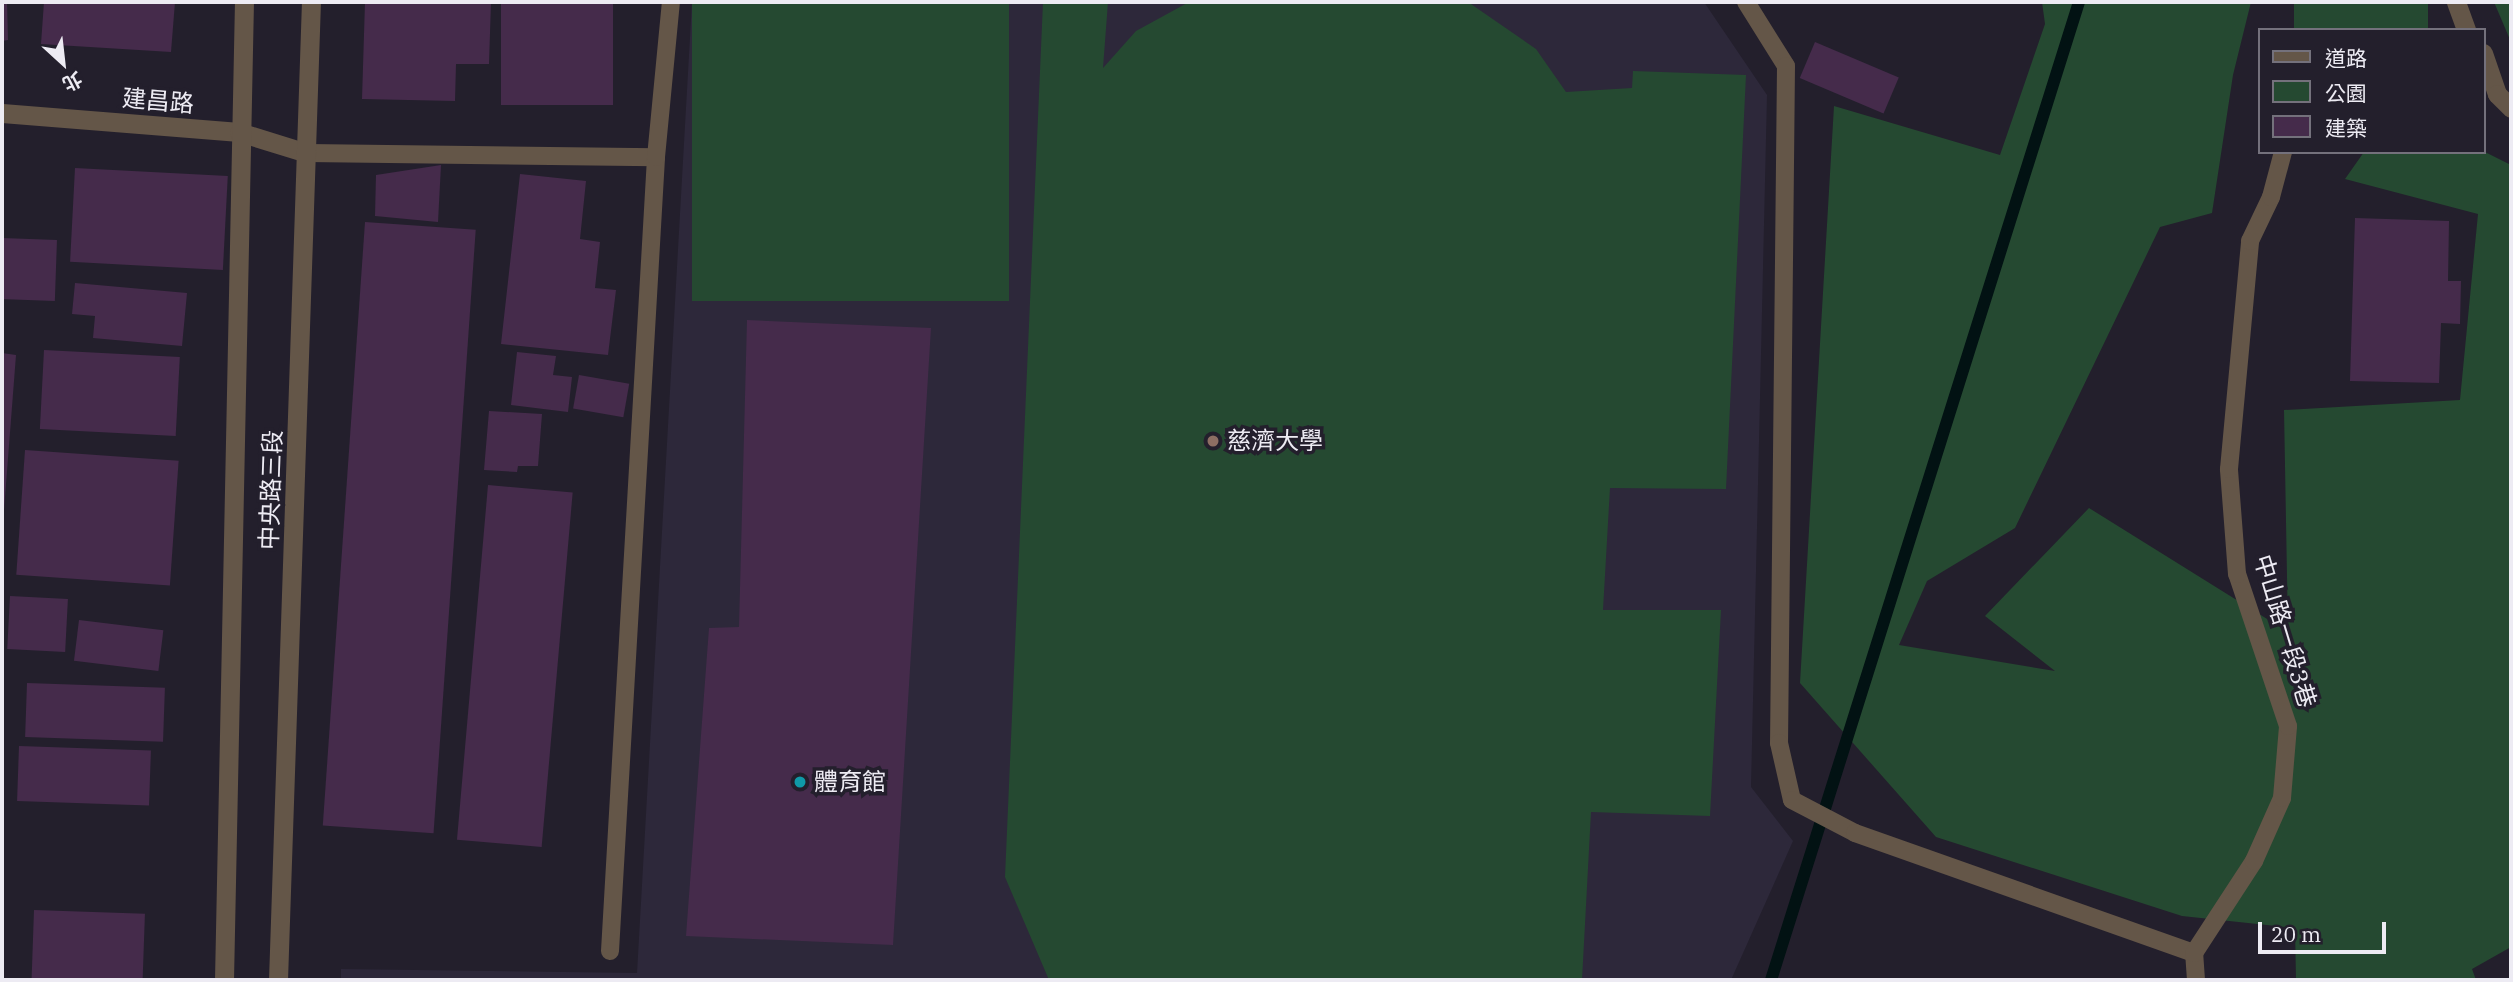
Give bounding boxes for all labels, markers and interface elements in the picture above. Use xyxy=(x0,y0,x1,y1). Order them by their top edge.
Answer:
north arrow xyxy=(28,28,98,98)
legend xyxy=(2258,28,2485,154)
text: 道路 xyxy=(2325,44,2367,72)
text: 北 xyxy=(59,67,86,97)
text: 公園 xyxy=(2325,79,2367,107)
street label: 建昌路 xyxy=(121,84,195,118)
text: 建築 xyxy=(2325,114,2367,142)
place label: 慈濟大學 xyxy=(1227,427,1323,455)
street label: 中央路三段 xyxy=(255,430,287,550)
marker: 慈濟大學 xyxy=(1205,433,1221,449)
street label: 中山路一段3巷 xyxy=(2248,551,2322,711)
place label: 體育館 xyxy=(814,768,886,796)
marker: 體育館 xyxy=(792,774,808,790)
scale bar xyxy=(2261,908,2389,952)
text: 20 m xyxy=(2271,920,2321,948)

